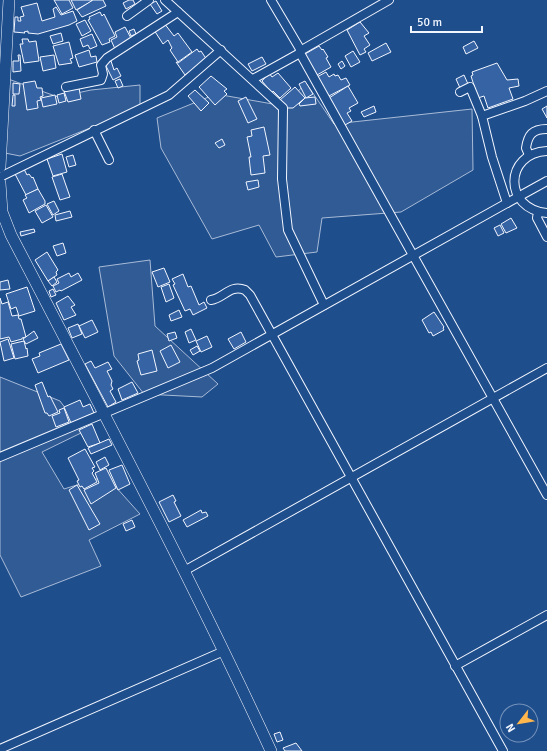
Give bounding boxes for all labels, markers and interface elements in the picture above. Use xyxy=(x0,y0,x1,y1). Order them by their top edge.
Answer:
scale bar xyxy=(411,8,482,34)
text: 50 m xyxy=(417,15,442,30)
north arrow xyxy=(499,703,539,743)
text: N xyxy=(503,721,518,735)

